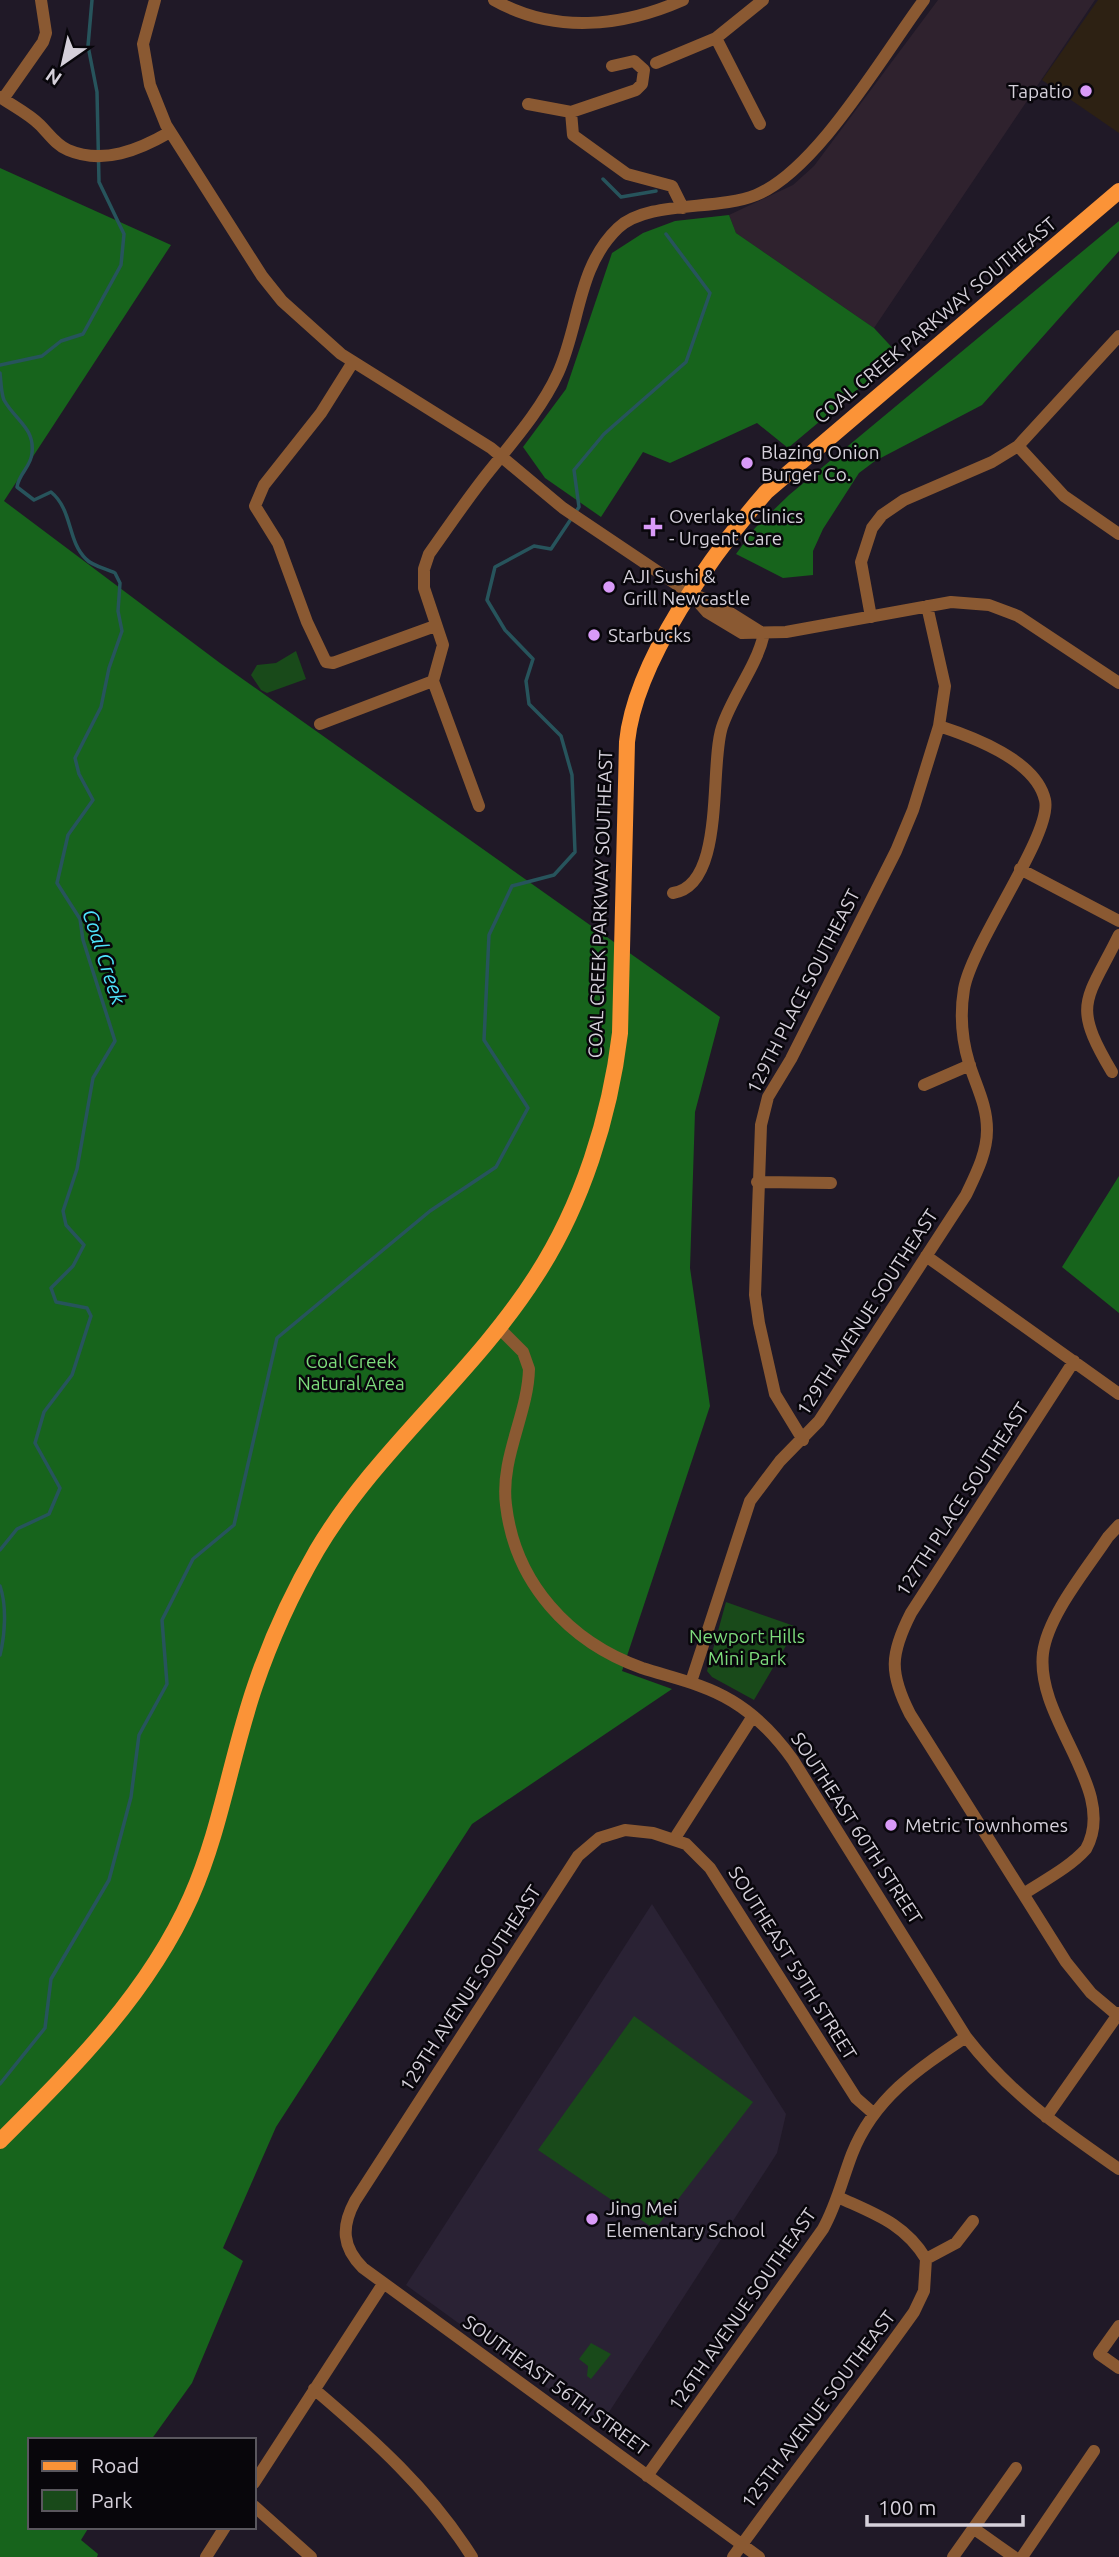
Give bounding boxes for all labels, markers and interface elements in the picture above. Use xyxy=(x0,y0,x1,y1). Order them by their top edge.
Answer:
north arrow xyxy=(28,28,98,98)
text: N xyxy=(41,64,66,90)
place label: Tapatio xyxy=(1008,80,1072,102)
marker: Tapatio xyxy=(1078,83,1094,99)
street label: COAL CREEK PARKWAY SOUTHEAST xyxy=(810,212,1061,428)
place label: Blazing Onion Burger Co. xyxy=(761,441,880,485)
marker: Blazing Onion Burger Co. xyxy=(739,455,755,471)
place label: Overlake Clinics - Urgent Care xyxy=(669,505,803,549)
marker: Overlake Clinics - Urgent Care xyxy=(643,517,663,537)
place label: AJI Sushi & Grill Newcastle xyxy=(623,565,750,609)
marker: AJI Sushi & Grill Newcastle xyxy=(601,579,617,595)
place label: Starbucks xyxy=(608,624,691,646)
marker: Starbucks xyxy=(586,627,602,643)
street label: COAL CREEK PARKWAY SOUTHEAST xyxy=(584,749,616,1059)
street label: 129TH PLACE SOUTHEAST xyxy=(742,885,864,1097)
water label: Coal Creek xyxy=(78,906,132,1008)
street label: 129TH AVENUE SOUTHEAST xyxy=(792,1204,942,1419)
park label: Coal Creek Natural Area xyxy=(297,1350,405,1394)
street label: 127TH PLACE SOUTHEAST xyxy=(891,1398,1033,1600)
park label: Newport Hills Mini Park xyxy=(689,1625,805,1669)
street label: SOUTHEAST 60TH STREET xyxy=(787,1728,927,1928)
place label: Metric Townhomes xyxy=(905,1814,1068,1836)
marker: Metric Townhomes xyxy=(883,1817,899,1833)
street label: SOUTHEAST 59TH STREET xyxy=(724,1862,862,2064)
street label: 129TH AVENUE SOUTHEAST xyxy=(395,1880,545,2095)
place label: Jing Mei Elementary School xyxy=(606,2197,765,2241)
street label: 126TH AVENUE SOUTHEAST xyxy=(664,2203,821,2414)
marker: Jing Mei Elementary School xyxy=(584,2211,600,2227)
street label: 125TH AVENUE SOUTHEAST xyxy=(737,2306,900,2512)
street label: SOUTHEAST 56TH STREET xyxy=(459,2310,653,2460)
legend xyxy=(28,2438,256,2529)
text: Road xyxy=(91,2453,139,2477)
scale bar xyxy=(867,2484,1023,2528)
text: Park xyxy=(91,2488,133,2512)
text: 100 m xyxy=(878,2495,936,2519)

